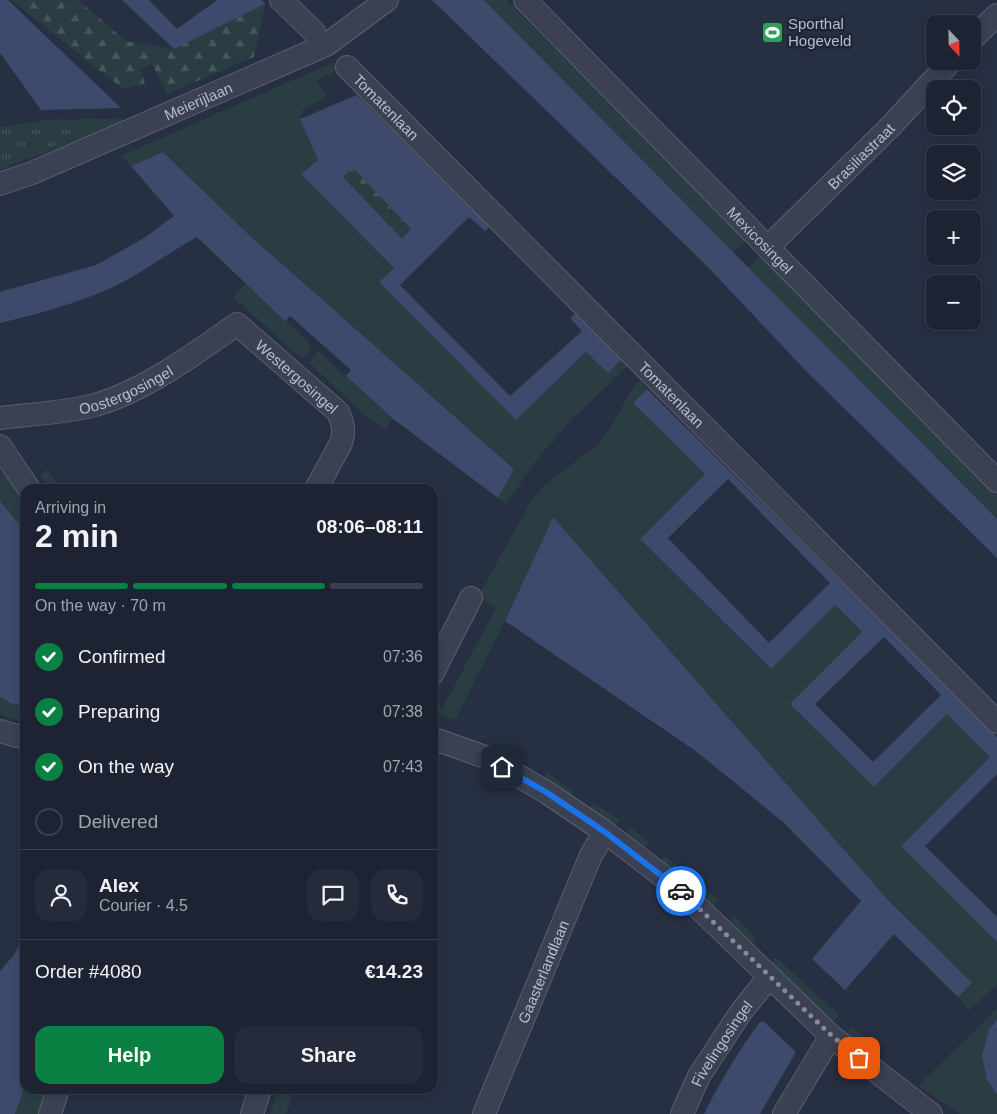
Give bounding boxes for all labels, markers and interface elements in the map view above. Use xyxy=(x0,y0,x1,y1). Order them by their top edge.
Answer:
place label: Sporthal Hogeveld xyxy=(788,15,851,49)
north arrow xyxy=(926,15,981,70)
map controls xyxy=(926,15,981,330)
sports icon: Sporthal Hogeveld xyxy=(760,20,784,44)
street label: Tomatenlaan xyxy=(350,70,423,143)
street label: Meierijlaan xyxy=(161,78,235,123)
button: locate xyxy=(926,80,981,135)
street label: Brasiliastraat xyxy=(824,119,898,192)
button: layers xyxy=(926,145,981,200)
street label: Mexicosingel xyxy=(724,203,797,277)
button: + xyxy=(926,210,981,265)
button: − xyxy=(926,275,981,330)
street label: Westergosingel xyxy=(253,336,342,417)
street label: Tomatenlaan xyxy=(635,358,708,431)
street label: Oostergosingel xyxy=(77,362,176,417)
text: Arriving in xyxy=(35,499,106,516)
text: 08:06–08:11 xyxy=(316,516,423,537)
text: 2 min xyxy=(35,518,119,554)
text: On the way · 70 m xyxy=(35,597,166,614)
icon: check xyxy=(35,643,63,671)
text: Confirmed xyxy=(78,646,166,667)
text: 07:36 xyxy=(383,648,423,665)
icon: check xyxy=(35,698,63,726)
text: Preparing xyxy=(78,701,160,722)
text: 07:38 xyxy=(383,703,423,720)
pin xyxy=(481,746,523,788)
icon: check xyxy=(35,753,63,781)
icon: home xyxy=(488,753,516,781)
text: On the way xyxy=(78,756,174,777)
text: 07:43 xyxy=(383,758,423,775)
text: Delivered xyxy=(78,811,158,832)
courier xyxy=(656,866,706,916)
button: person xyxy=(35,869,87,921)
button: chat xyxy=(307,869,359,921)
button: phone xyxy=(371,869,423,921)
text: Alex xyxy=(99,875,139,896)
icon: car xyxy=(667,877,695,905)
text: Courier · 4.5 xyxy=(99,897,188,914)
street label: Gaasterlandlaan xyxy=(514,918,572,1026)
text: Order #4080 xyxy=(35,961,142,982)
text: €14.23 xyxy=(365,961,423,982)
street label: Fivelingosingel xyxy=(687,997,755,1089)
button: Help xyxy=(35,1026,224,1084)
button: Share xyxy=(234,1026,423,1084)
pin xyxy=(838,1037,880,1079)
icon: bag xyxy=(845,1044,873,1072)

